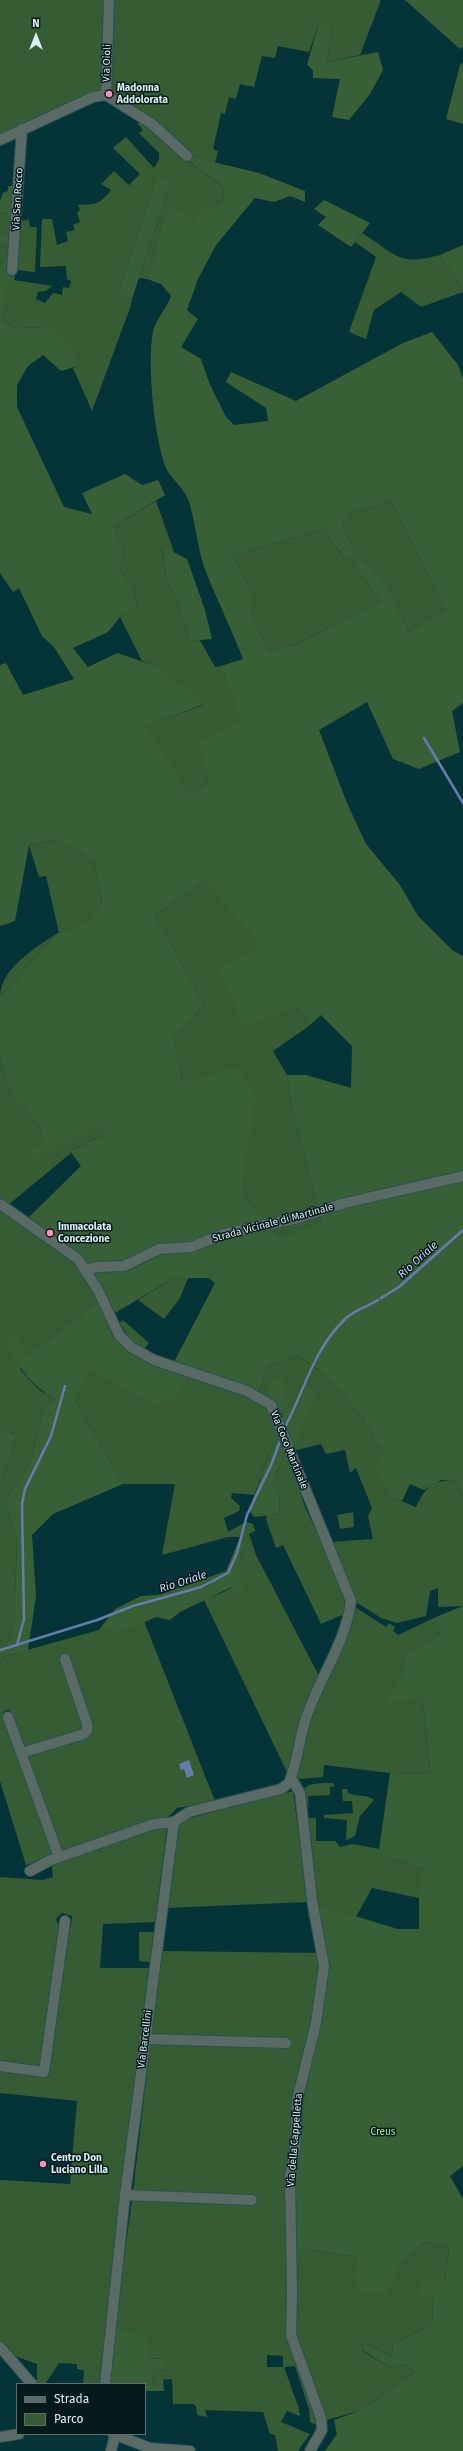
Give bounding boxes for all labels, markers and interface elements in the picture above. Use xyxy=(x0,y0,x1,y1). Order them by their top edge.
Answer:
north arrow xyxy=(16,16,56,56)
text: N xyxy=(32,17,40,30)
street label: Via Oioli xyxy=(100,44,114,82)
place label: Madonna Addolorata xyxy=(117,82,168,106)
marker: Madonna Addolorata xyxy=(104,89,114,99)
street label: Via San Rocco xyxy=(10,167,26,231)
street label: Strada Vicinale di Martinale xyxy=(211,1201,335,1245)
place label: Immacolata Concezione xyxy=(58,1221,111,1244)
marker: Immacolata Concezione xyxy=(45,1228,55,1238)
water label: Rio Oriale xyxy=(395,1239,441,1281)
street label: Via Coco Martinale xyxy=(268,1409,310,1491)
water label: Rio Oriale xyxy=(158,1568,208,1596)
street label: Via Barcellini xyxy=(135,2009,155,2069)
street label: Via della Cappelletta xyxy=(285,2093,305,2187)
park label: Creus xyxy=(371,2126,395,2138)
place label: Centro Don Luciano Lilla xyxy=(51,2152,108,2176)
marker: Centro Don Luciano Lilla xyxy=(38,2159,48,2169)
legend xyxy=(16,2383,146,2435)
text: Strada xyxy=(54,2392,89,2406)
text: Parco xyxy=(54,2412,84,2426)

